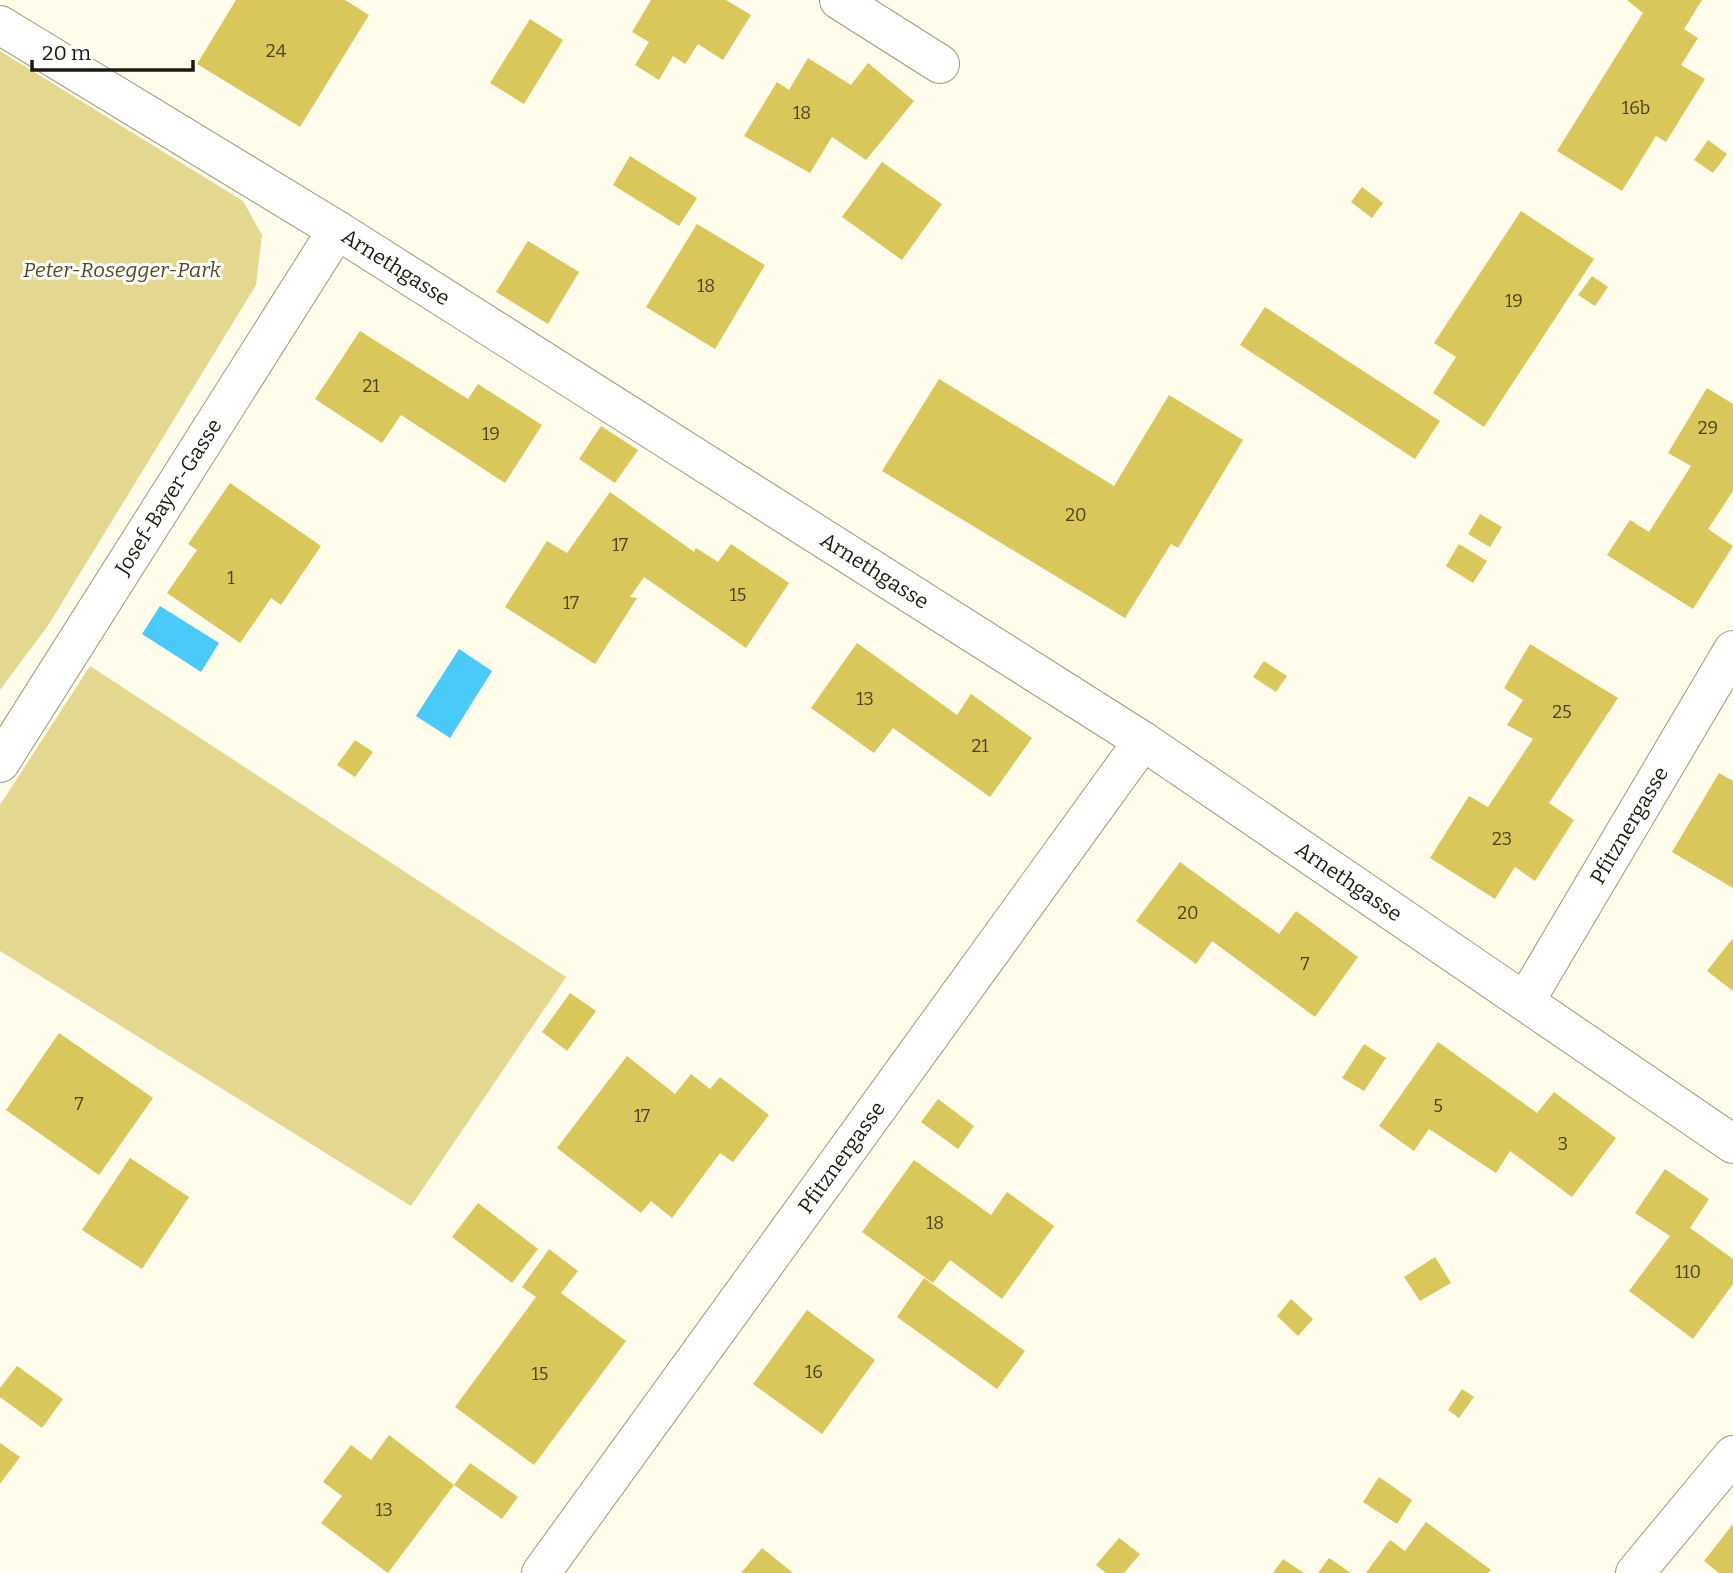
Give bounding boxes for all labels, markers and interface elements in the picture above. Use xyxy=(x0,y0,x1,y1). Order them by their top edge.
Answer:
scale bar xyxy=(32,28,192,72)
text: 20 m xyxy=(42,40,91,66)
house number: 24 xyxy=(266,40,287,62)
house number: 16b xyxy=(1622,97,1650,119)
house number: 18 xyxy=(793,102,811,124)
street label: Arnethgasse xyxy=(337,223,455,311)
park label: Peter-Rosegger-Park xyxy=(23,257,222,283)
house number: 18 xyxy=(697,275,715,297)
house number: 19 xyxy=(1505,290,1523,312)
house number: 21 xyxy=(362,375,380,397)
street label: Josef-Bayer-Gasse xyxy=(109,414,227,581)
house number: 29 xyxy=(1698,417,1718,439)
house number: 19 xyxy=(482,423,500,445)
house number: 20 xyxy=(1065,504,1087,526)
street label: Arnethgasse xyxy=(816,527,934,615)
house number: 17 xyxy=(612,534,628,556)
house number: 1 xyxy=(227,567,235,589)
house number: 15 xyxy=(730,584,746,606)
house number: 17 xyxy=(563,592,579,614)
house number: 13 xyxy=(856,688,874,710)
house number: 25 xyxy=(1552,701,1572,723)
house number: 21 xyxy=(971,735,989,757)
street label: Pfitznergasse xyxy=(1585,762,1674,889)
house number: 23 xyxy=(1492,828,1512,850)
street label: Arnethgasse xyxy=(1291,836,1407,927)
house number: 20 xyxy=(1177,902,1199,924)
house number: 7 xyxy=(1300,953,1310,975)
house number: 7 xyxy=(74,1093,84,1115)
house number: 5 xyxy=(1433,1095,1443,1117)
street label: Pfitznergasse xyxy=(792,1096,891,1219)
house number: 17 xyxy=(634,1105,650,1127)
house number: 3 xyxy=(1558,1133,1568,1155)
house number: 18 xyxy=(926,1212,944,1234)
house number: 110 xyxy=(1675,1261,1701,1283)
house number: 16 xyxy=(805,1361,823,1383)
house number: 15 xyxy=(532,1363,548,1385)
house number: 13 xyxy=(375,1499,393,1521)

